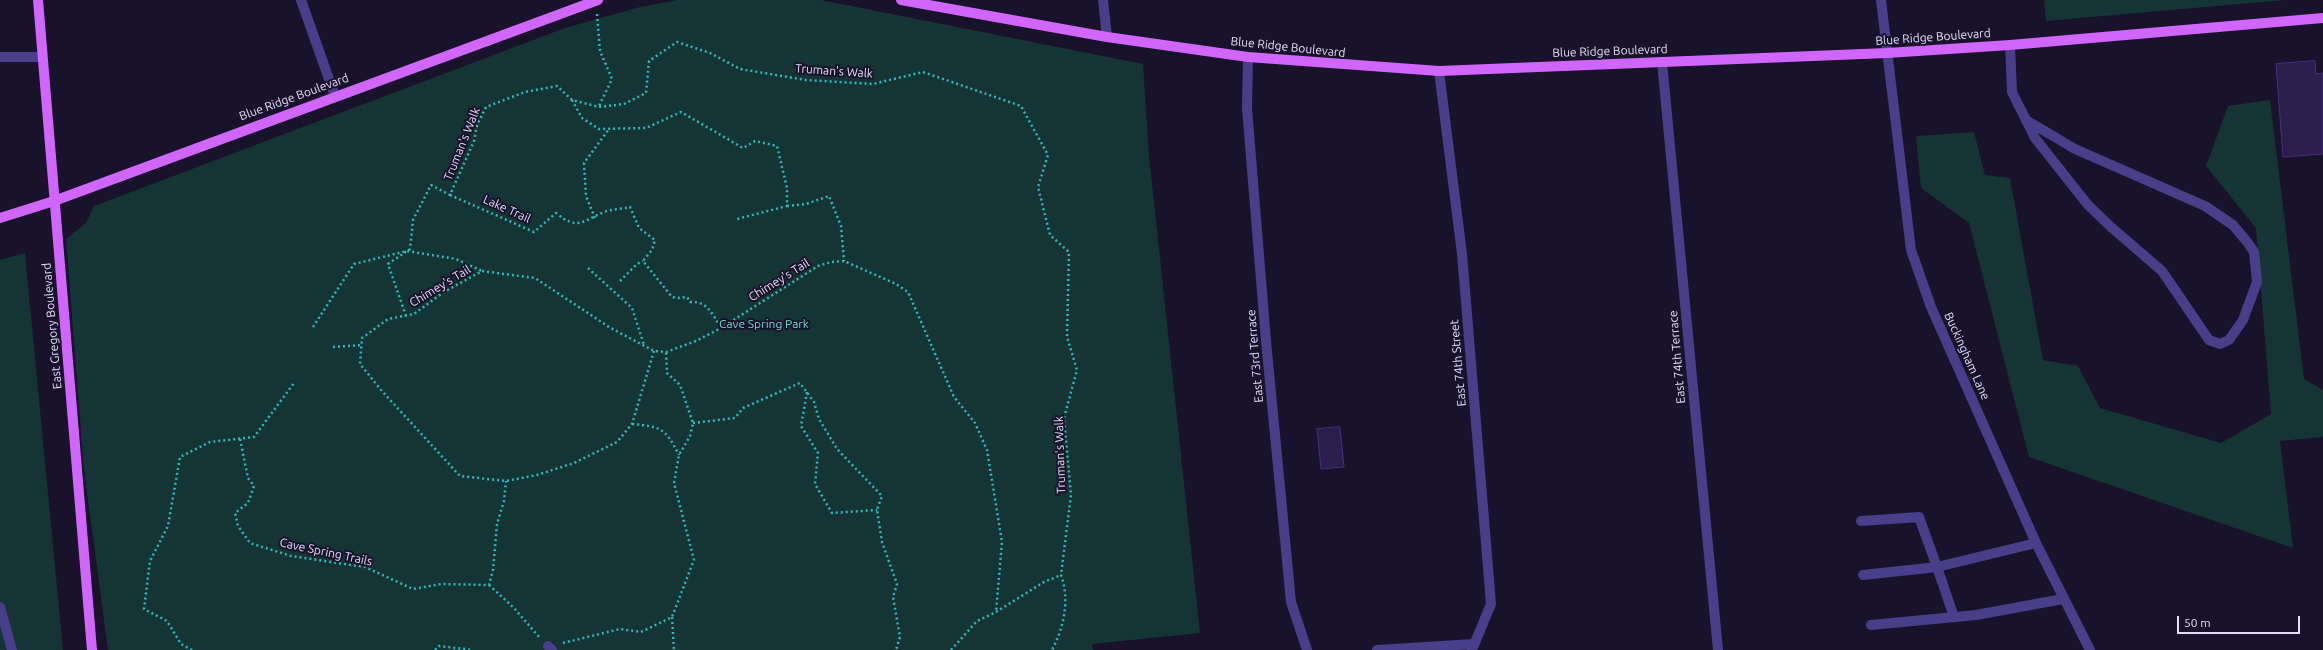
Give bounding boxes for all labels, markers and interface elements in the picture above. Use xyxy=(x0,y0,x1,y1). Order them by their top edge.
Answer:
street label: Blue Ridge Boulevard xyxy=(1875,26,1991,48)
street label: Blue Ridge Boulevard xyxy=(1230,34,1346,60)
street label: Blue Ridge Boulevard xyxy=(1552,42,1668,60)
street label: Truman's Walk xyxy=(795,61,873,81)
street label: Blue Ridge Boulevard xyxy=(237,70,351,124)
street label: Truman's Walk xyxy=(441,105,483,183)
street label: Lake Trail xyxy=(481,192,533,226)
street label: Chimey's Tail xyxy=(746,256,812,304)
street label: East Gregory Boulevard xyxy=(39,262,65,390)
street label: Chimey's Tail xyxy=(407,262,473,310)
street label: East 73rd Terrace xyxy=(1244,309,1266,403)
street label: East 74th Terrace xyxy=(1666,310,1688,404)
street label: Buckingham Lane xyxy=(1941,310,1993,402)
park label: Cave Spring Park xyxy=(719,317,809,331)
street label: East 74th Street xyxy=(1447,319,1469,407)
street label: Truman's Walk xyxy=(1051,416,1069,494)
street label: Cave Spring Trails xyxy=(278,535,374,569)
scale bar xyxy=(2179,608,2302,634)
text: 50 m xyxy=(2184,616,2211,629)

